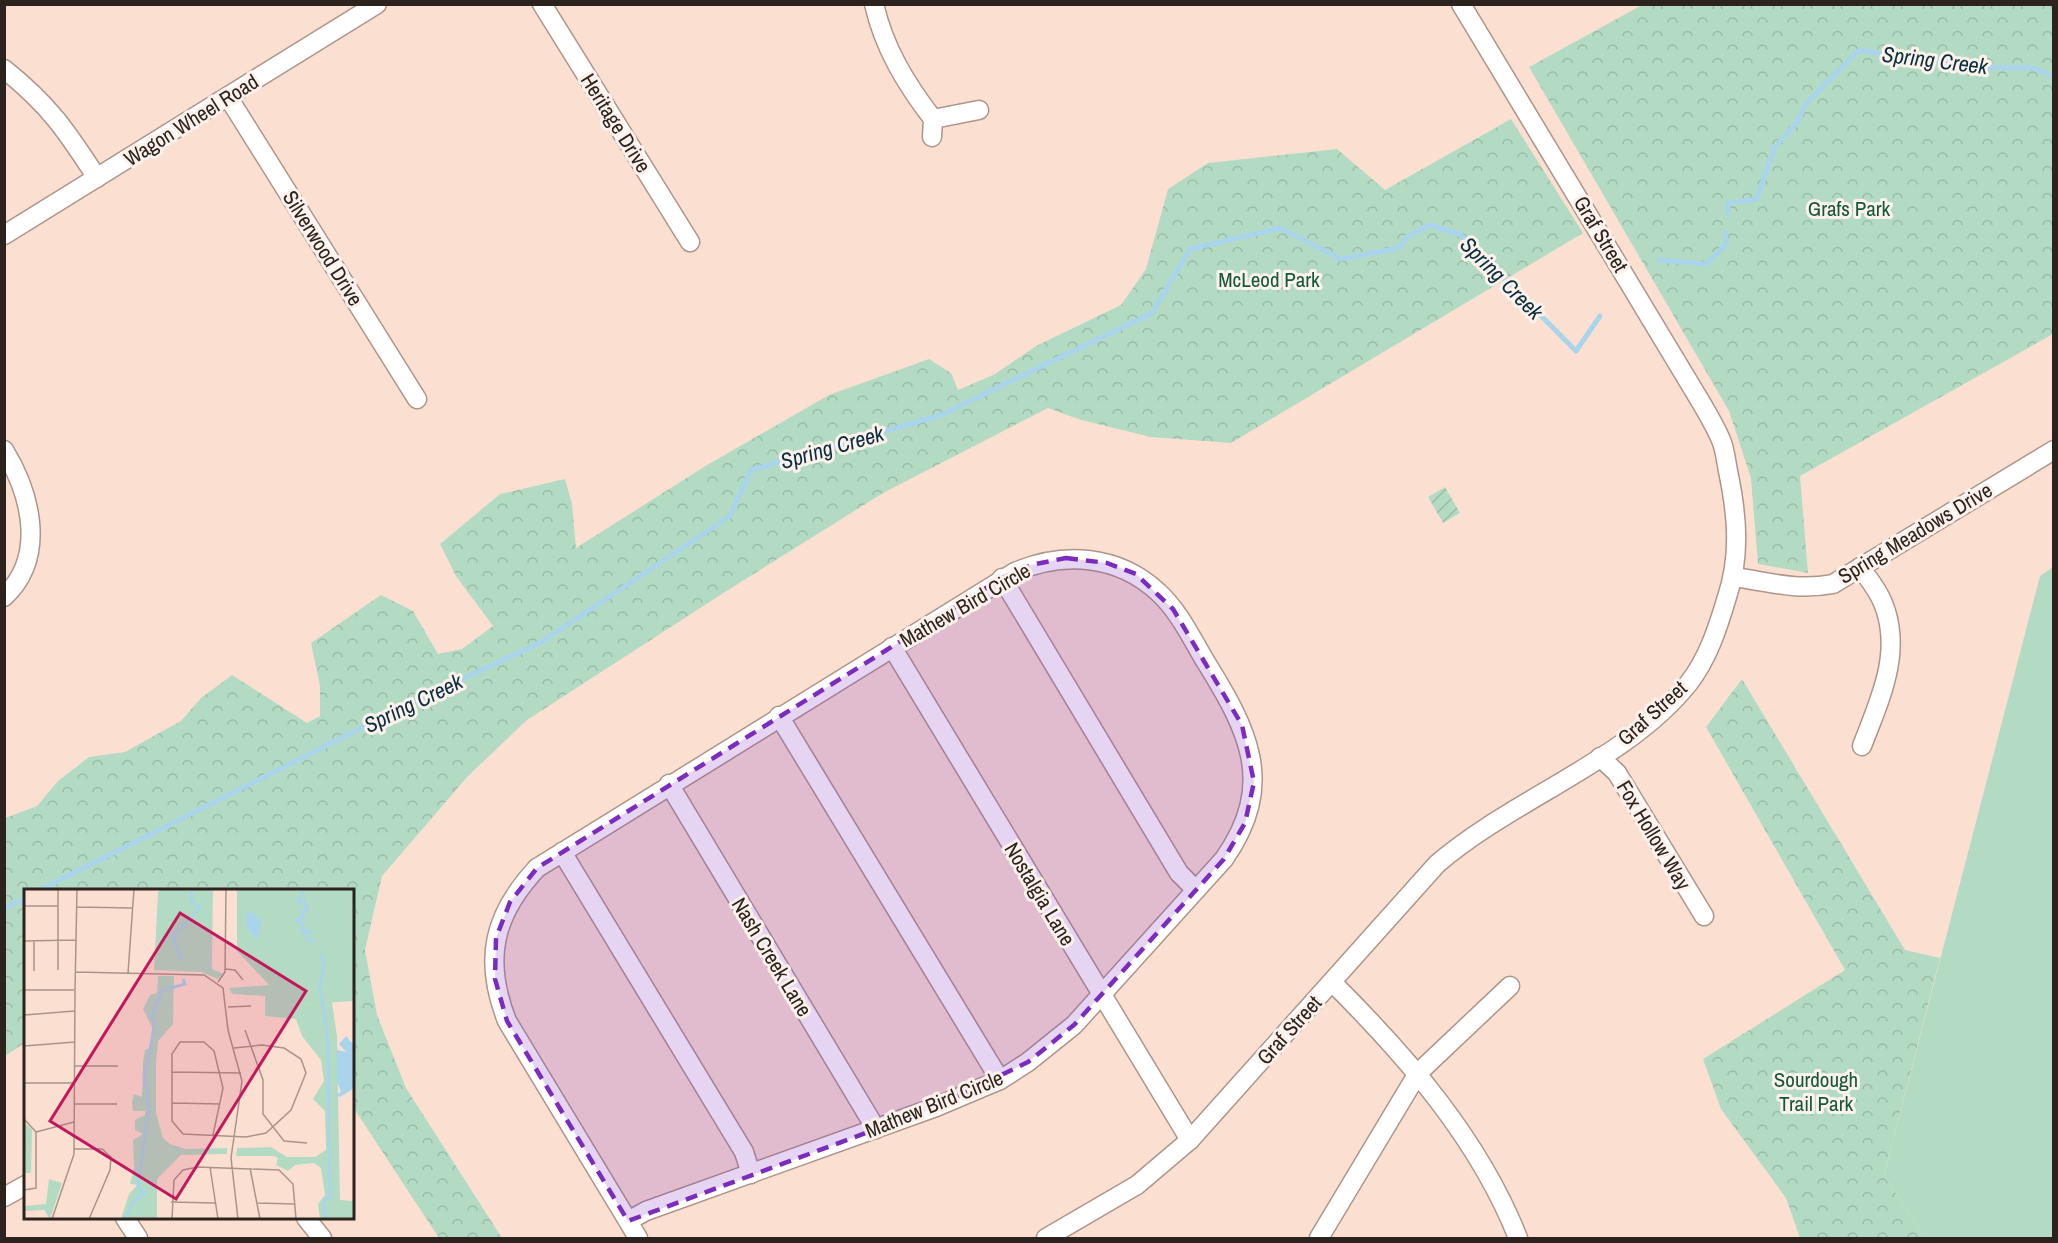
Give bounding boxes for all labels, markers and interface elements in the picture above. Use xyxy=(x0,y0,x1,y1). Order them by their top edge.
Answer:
water label: Spring Creek xyxy=(1880,39,1991,81)
street label: Wagon Wheel Road xyxy=(118,67,264,173)
street label: Heritage Drive xyxy=(574,68,658,178)
street label: Silverwood Drive xyxy=(276,185,370,311)
street label: Graf Street xyxy=(1567,190,1635,278)
park label: Grafs Park xyxy=(1808,194,1891,223)
water label: Spring Creek xyxy=(1454,230,1551,327)
park label: McLeod Park xyxy=(1218,265,1320,294)
water label: Spring Creek xyxy=(777,418,888,476)
street label: Spring Meadows Drive xyxy=(1832,475,1998,591)
street label: Mathew Bird Circle xyxy=(894,556,1036,654)
water label: Spring Creek xyxy=(359,666,468,740)
street label: Graf Street xyxy=(1611,674,1693,752)
street label: Fox Hollow Way xyxy=(1610,775,1698,895)
street label: Nostalgia Lane xyxy=(998,837,1082,951)
inset map xyxy=(24,889,354,1219)
street label: Nash Creek Lane xyxy=(725,892,819,1022)
street label: Graf Street xyxy=(1250,989,1328,1071)
street label: Mathew Bird Circle xyxy=(861,1063,1007,1145)
park label: Sourdough Trail Park xyxy=(1774,1065,1858,1118)

